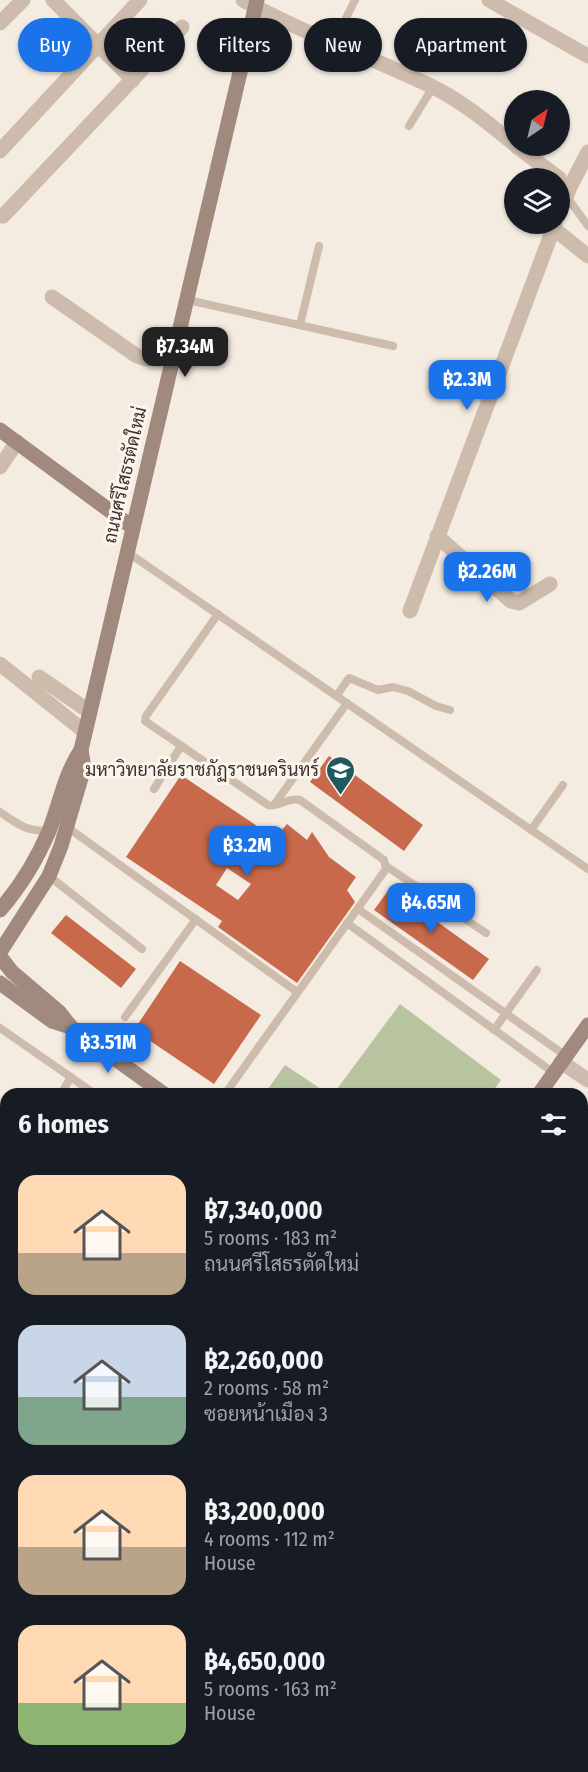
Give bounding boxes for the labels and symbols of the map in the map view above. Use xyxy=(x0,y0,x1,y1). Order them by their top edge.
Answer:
north arrow xyxy=(504,90,570,156)
pin: ฿7.34M xyxy=(136,327,234,378)
pin: ฿2.3M xyxy=(425,360,509,411)
street label: ถนนศรีโสธรตัดใหม่ xyxy=(97,404,151,545)
pin: ฿2.26M xyxy=(438,552,536,603)
school or university icon: มหาวิทยาลัยราชภัฏราชนครินทร์ xyxy=(324,754,356,796)
place label: มหาวิทยาลัยราชภัฏราชนครินทร์ xyxy=(85,757,319,782)
pin: ฿3.2M xyxy=(205,826,289,877)
pin: ฿4.65M xyxy=(382,883,480,934)
pin: ฿3.51M xyxy=(59,1023,157,1074)

